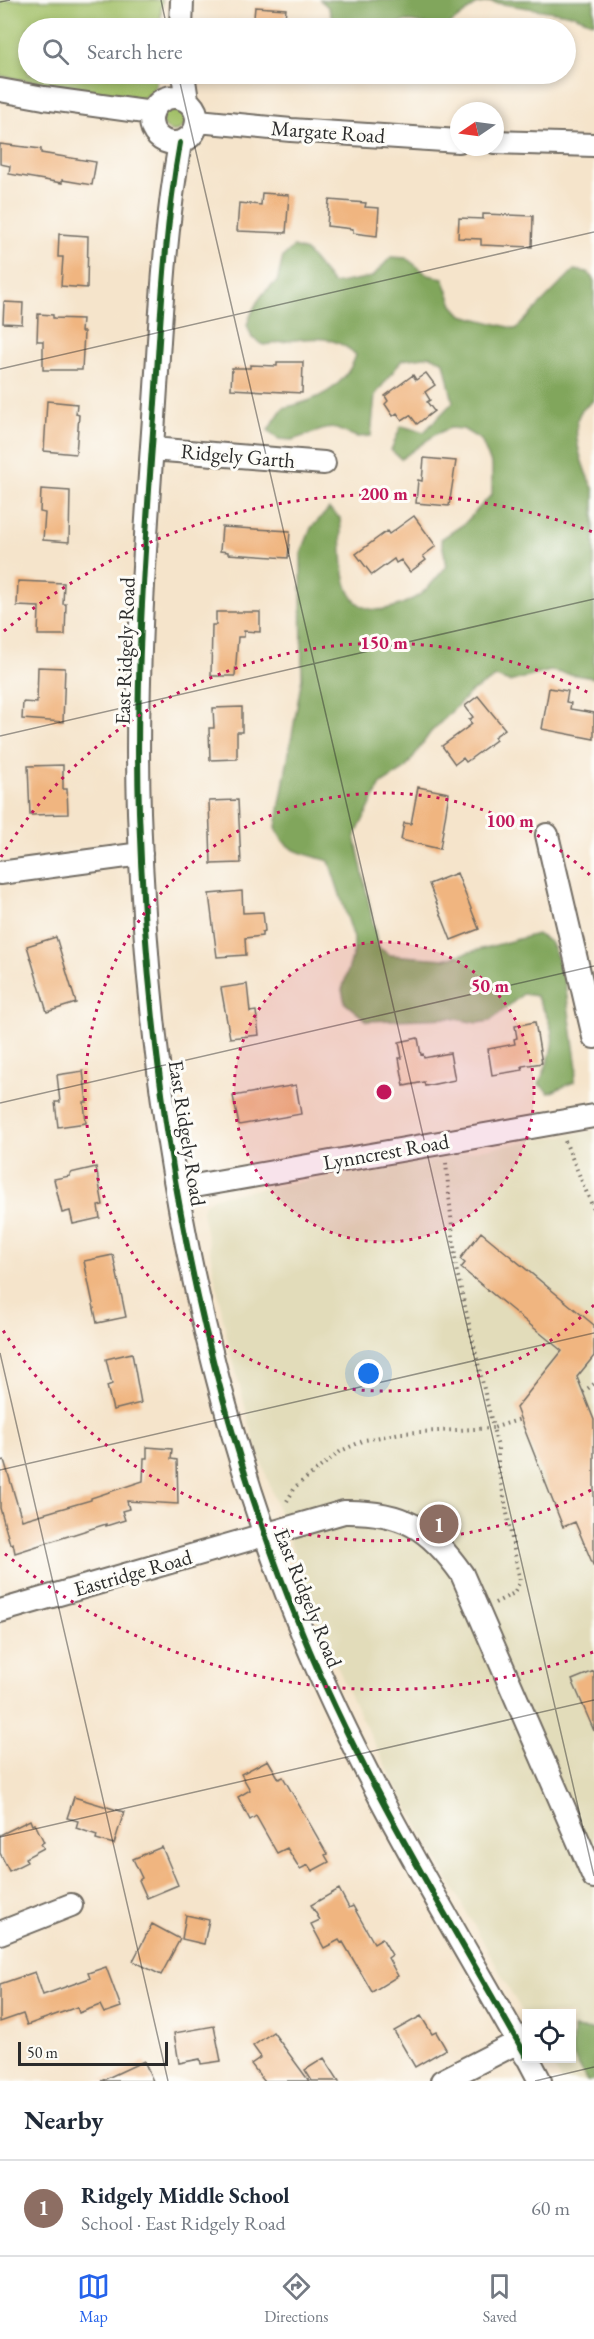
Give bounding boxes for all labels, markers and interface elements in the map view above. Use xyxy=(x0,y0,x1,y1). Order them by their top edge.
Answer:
search box xyxy=(18,18,576,84)
icon: search xyxy=(39,35,72,68)
text: Search here xyxy=(87,37,182,66)
north arrow xyxy=(450,102,504,156)
street label: Margate Road xyxy=(270,114,386,149)
street label: Ridgely Garth xyxy=(180,437,296,474)
text: 200 m xyxy=(360,482,408,505)
street label: East Ridgely Road xyxy=(108,576,141,725)
text: 150 m xyxy=(360,631,408,654)
text: 100 m xyxy=(486,809,534,832)
text: 50 m xyxy=(471,974,509,997)
street label: East Ridgely Road xyxy=(163,1058,212,1208)
centre of rings xyxy=(374,1082,394,1102)
street label: Lynncrest Road xyxy=(321,1127,451,1176)
your location xyxy=(354,1359,383,1388)
pin: 1 xyxy=(420,1502,458,1546)
street label: East Ridgely Road xyxy=(268,1524,349,1672)
street label: Eastridge Road xyxy=(71,1543,195,1602)
map controls xyxy=(522,2009,576,2063)
button: locate xyxy=(522,2009,576,2063)
scale bar xyxy=(18,2039,168,2066)
text: 50 m xyxy=(27,2042,58,2063)
text: Nearby xyxy=(24,2103,104,2137)
text: Ridgely Middle School xyxy=(81,2181,289,2210)
text: 1 xyxy=(38,2195,49,2221)
text: 60 m xyxy=(531,2195,570,2221)
text: School · East Ridgely Road xyxy=(81,2210,286,2236)
tab: Map xyxy=(77,2270,110,2327)
tab: Directions xyxy=(264,2270,329,2327)
tab: Saved xyxy=(483,2270,517,2327)

